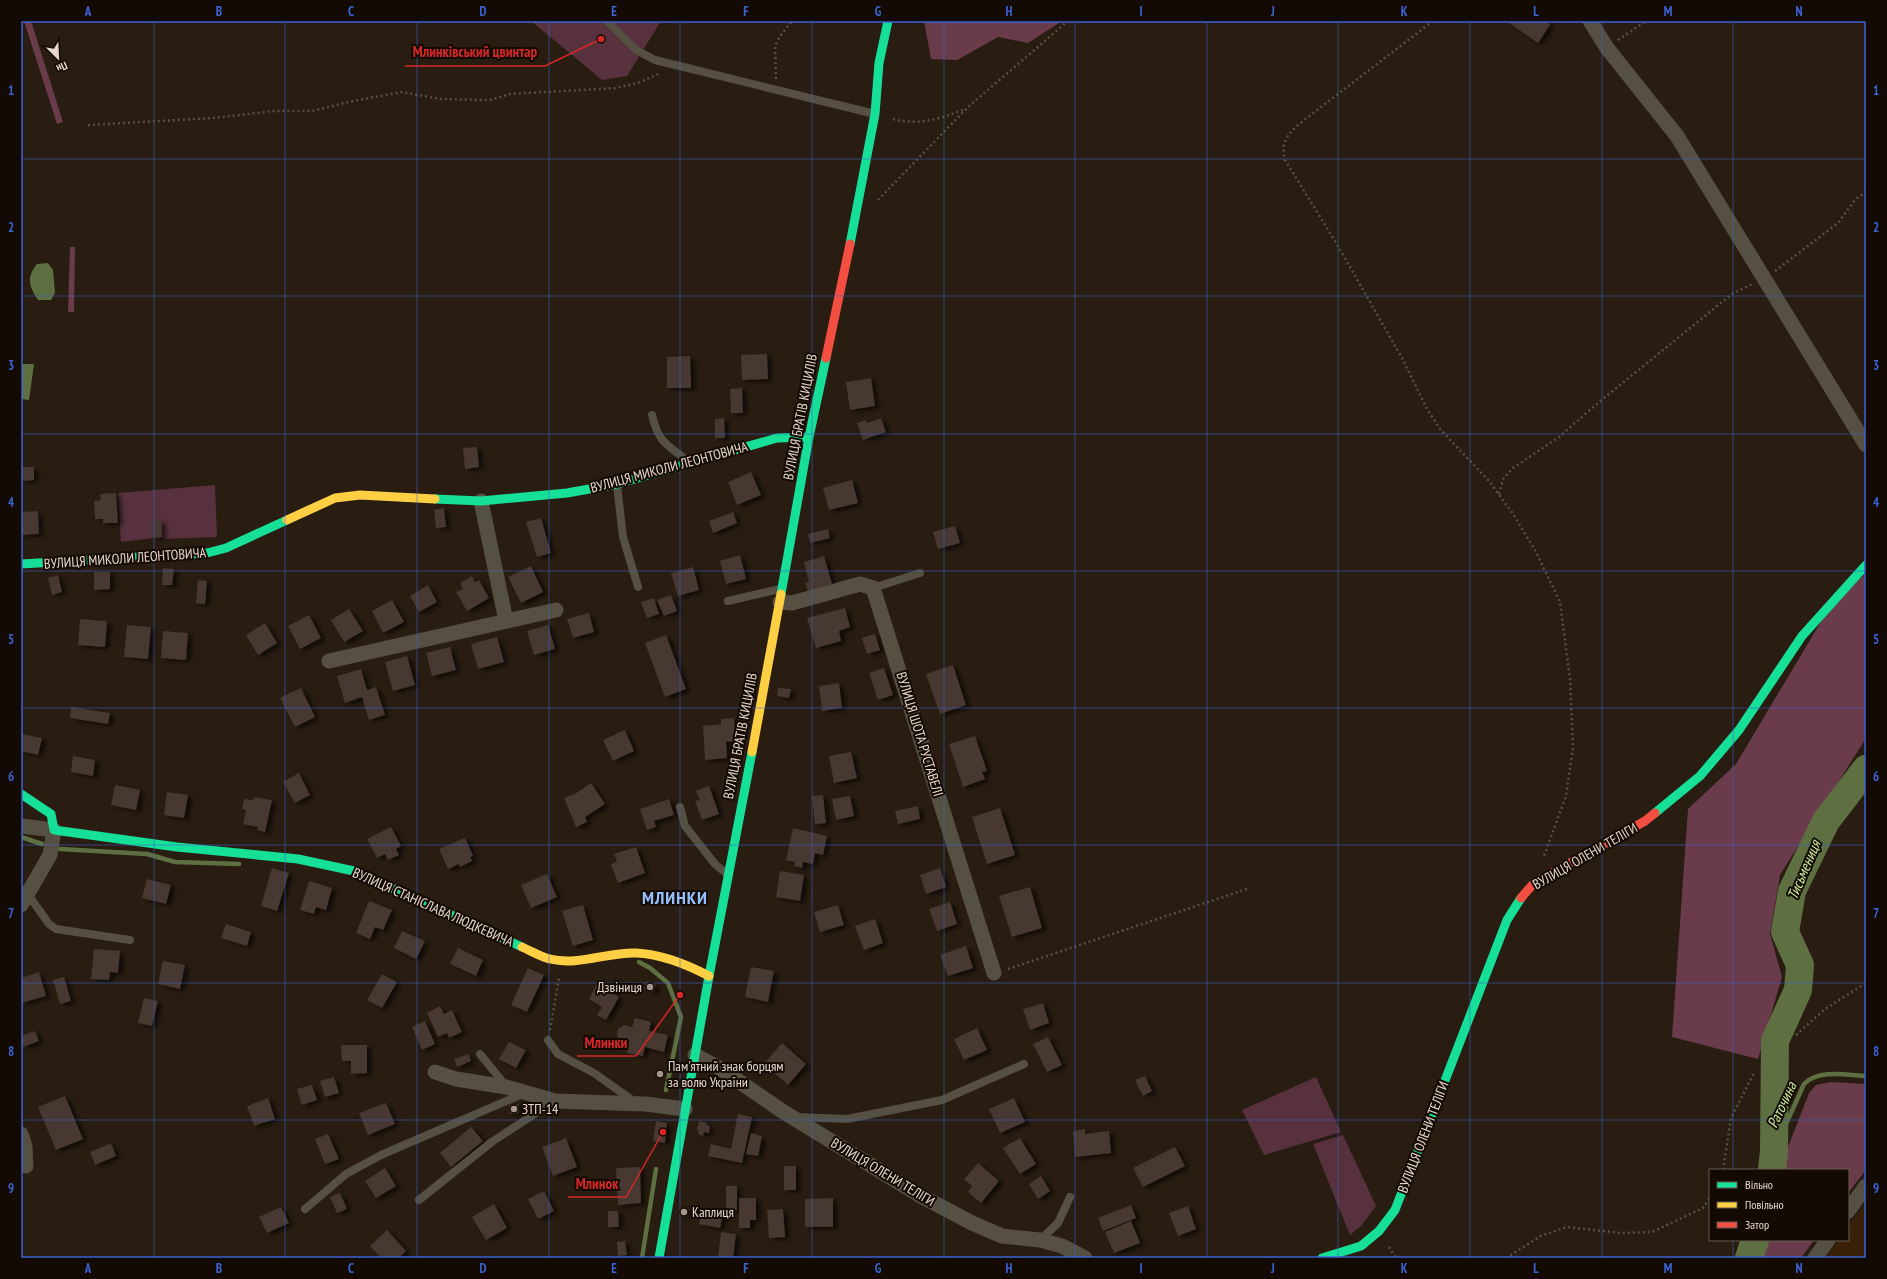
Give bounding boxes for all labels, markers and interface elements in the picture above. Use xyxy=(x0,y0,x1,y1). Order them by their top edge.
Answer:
text: A xyxy=(84,3,92,20)
text: B xyxy=(216,3,222,20)
text: C xyxy=(348,3,354,20)
text: D xyxy=(480,3,487,20)
text: E xyxy=(611,3,617,20)
text: F xyxy=(743,3,749,20)
text: G xyxy=(875,3,882,20)
text: H xyxy=(1006,3,1013,20)
text: I xyxy=(1139,3,1143,20)
text: J xyxy=(1270,3,1275,20)
text: K xyxy=(1401,3,1408,20)
text: L xyxy=(1533,3,1539,20)
text: M xyxy=(1664,3,1673,20)
text: N xyxy=(1795,3,1803,20)
north arrow xyxy=(38,38,78,78)
callout: Млинківський цвинтар xyxy=(405,39,545,66)
text: Млинківський цвинтар xyxy=(413,42,538,61)
text: Пн xyxy=(54,59,70,76)
text: 1 xyxy=(8,82,14,99)
text: 1 xyxy=(1873,82,1879,99)
text: 2 xyxy=(8,219,14,236)
text: 2 xyxy=(1873,219,1879,236)
street label: ВУЛИЦЯ БРАТІВ КИЦИЛІВ xyxy=(779,352,821,482)
text: 3 xyxy=(8,357,14,374)
text: 3 xyxy=(1873,357,1879,374)
street label: ВУЛИЦЯ МИКОЛИ ЛЕОНТОВИЧА xyxy=(588,437,750,497)
text: 4 xyxy=(8,494,15,511)
text: 4 xyxy=(1873,494,1880,511)
street label: ВУЛИЦЯ МИКОЛИ ЛЕОНТОВИЧА xyxy=(43,543,207,573)
text: 5 xyxy=(8,631,14,648)
text: 5 xyxy=(1873,631,1879,648)
street label: ВУЛИЦЯ ШОТА РУСТАВЕЛІ xyxy=(892,670,948,798)
street label: ВУЛИЦЯ БРАТІВ КИЦИЛІВ xyxy=(719,671,761,801)
text: 6 xyxy=(8,768,14,785)
text: 6 xyxy=(1873,768,1879,785)
street label: ВУЛИЦЯ ОЛЕНИ ТЕЛІГИ xyxy=(1529,819,1641,893)
water label: Тисьмениця xyxy=(1783,836,1825,902)
street label: ВУЛИЦЯ СТАНІСЛАВА ЛЮДКЕВИЧА xyxy=(350,863,517,951)
district label: МЛИНКИ xyxy=(642,886,708,909)
text: 7 xyxy=(8,905,14,922)
text: 7 xyxy=(1873,905,1879,922)
place label: Дзвіниця xyxy=(597,978,642,996)
marker: Дзвіниця xyxy=(645,982,655,992)
callout: Млинки xyxy=(577,1029,636,1056)
text: Млинки xyxy=(585,1033,628,1052)
text: 8 xyxy=(8,1043,14,1060)
text: 8 xyxy=(1873,1043,1879,1060)
place label: Пам'ятний знак борцям за волю України xyxy=(668,1057,784,1091)
marker: Пам'ятний знак борцям за волю України xyxy=(655,1069,665,1079)
water label: Раточина xyxy=(1763,1078,1801,1131)
street label: ВУЛИЦЯ ОЛЕНИ ТЕЛІГИ xyxy=(1393,1079,1453,1195)
place label: ЗТП-14 xyxy=(522,1100,559,1118)
marker: ЗТП-14 xyxy=(509,1104,519,1114)
street label: ВУЛИЦЯ ОЛЕНИ ТЕЛІГИ xyxy=(828,1134,938,1210)
legend xyxy=(1709,1169,1849,1241)
callout: Млинок xyxy=(568,1170,626,1197)
text: Млинок xyxy=(576,1174,619,1193)
text: Вільно xyxy=(1745,1177,1773,1192)
text: 9 xyxy=(8,1180,14,1197)
text: 9 xyxy=(1873,1180,1879,1197)
text: Повільно xyxy=(1745,1197,1784,1212)
place label: Каплиця xyxy=(692,1203,734,1221)
marker: Каплиця xyxy=(679,1207,689,1217)
text: Затор xyxy=(1745,1217,1769,1232)
text: A xyxy=(84,1260,92,1277)
text: B xyxy=(216,1260,222,1277)
text: C xyxy=(348,1260,354,1277)
text: D xyxy=(480,1260,487,1277)
text: E xyxy=(611,1260,617,1277)
text: F xyxy=(743,1260,749,1277)
text: G xyxy=(875,1260,882,1277)
text: H xyxy=(1006,1260,1013,1277)
text: I xyxy=(1139,1260,1143,1277)
text: J xyxy=(1270,1260,1275,1277)
text: K xyxy=(1401,1260,1408,1277)
text: L xyxy=(1533,1260,1539,1277)
text: M xyxy=(1664,1260,1673,1277)
text: N xyxy=(1795,1260,1803,1277)

